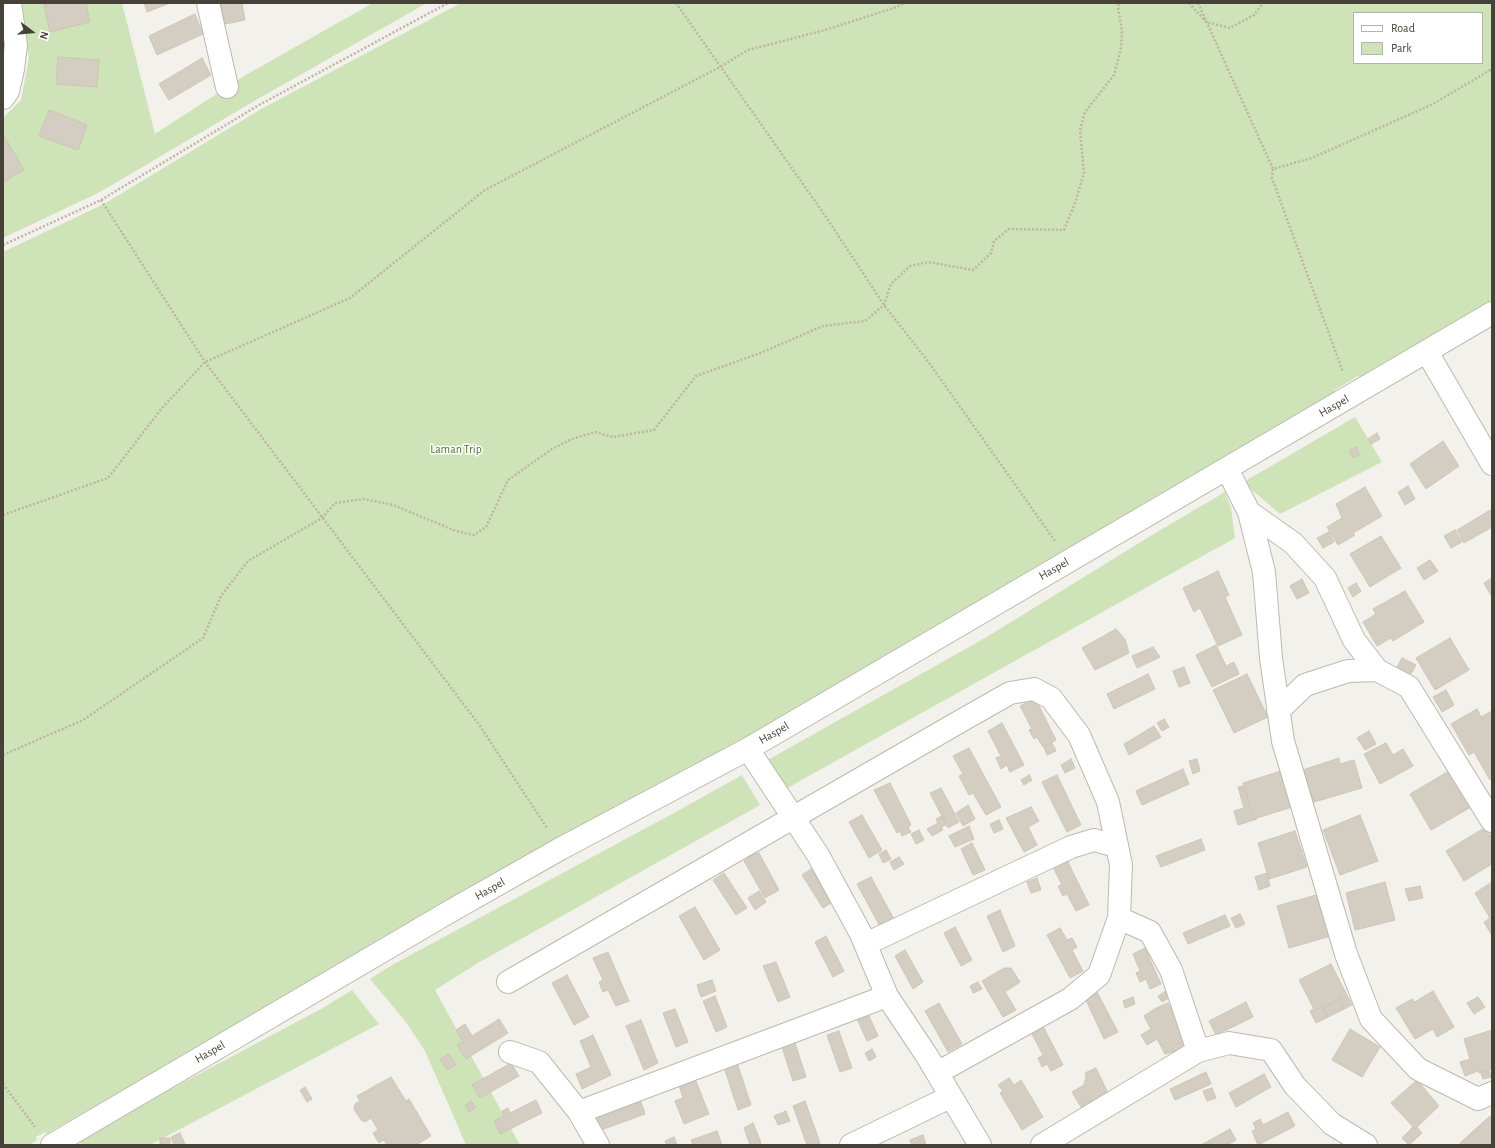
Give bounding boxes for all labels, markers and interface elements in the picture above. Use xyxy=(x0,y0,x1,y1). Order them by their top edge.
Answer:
north arrow xyxy=(12,12,52,52)
legend xyxy=(1353,12,1483,64)
text: Road xyxy=(1391,22,1415,34)
text: N xyxy=(38,30,50,41)
text: Park xyxy=(1391,42,1412,54)
street label: Haspel xyxy=(1316,392,1352,420)
park label: Laman Trip xyxy=(430,442,482,456)
street label: Haspel xyxy=(1036,555,1072,583)
street label: Haspel xyxy=(756,719,792,747)
street label: Haspel xyxy=(472,875,508,903)
street label: Haspel xyxy=(192,1038,228,1066)

